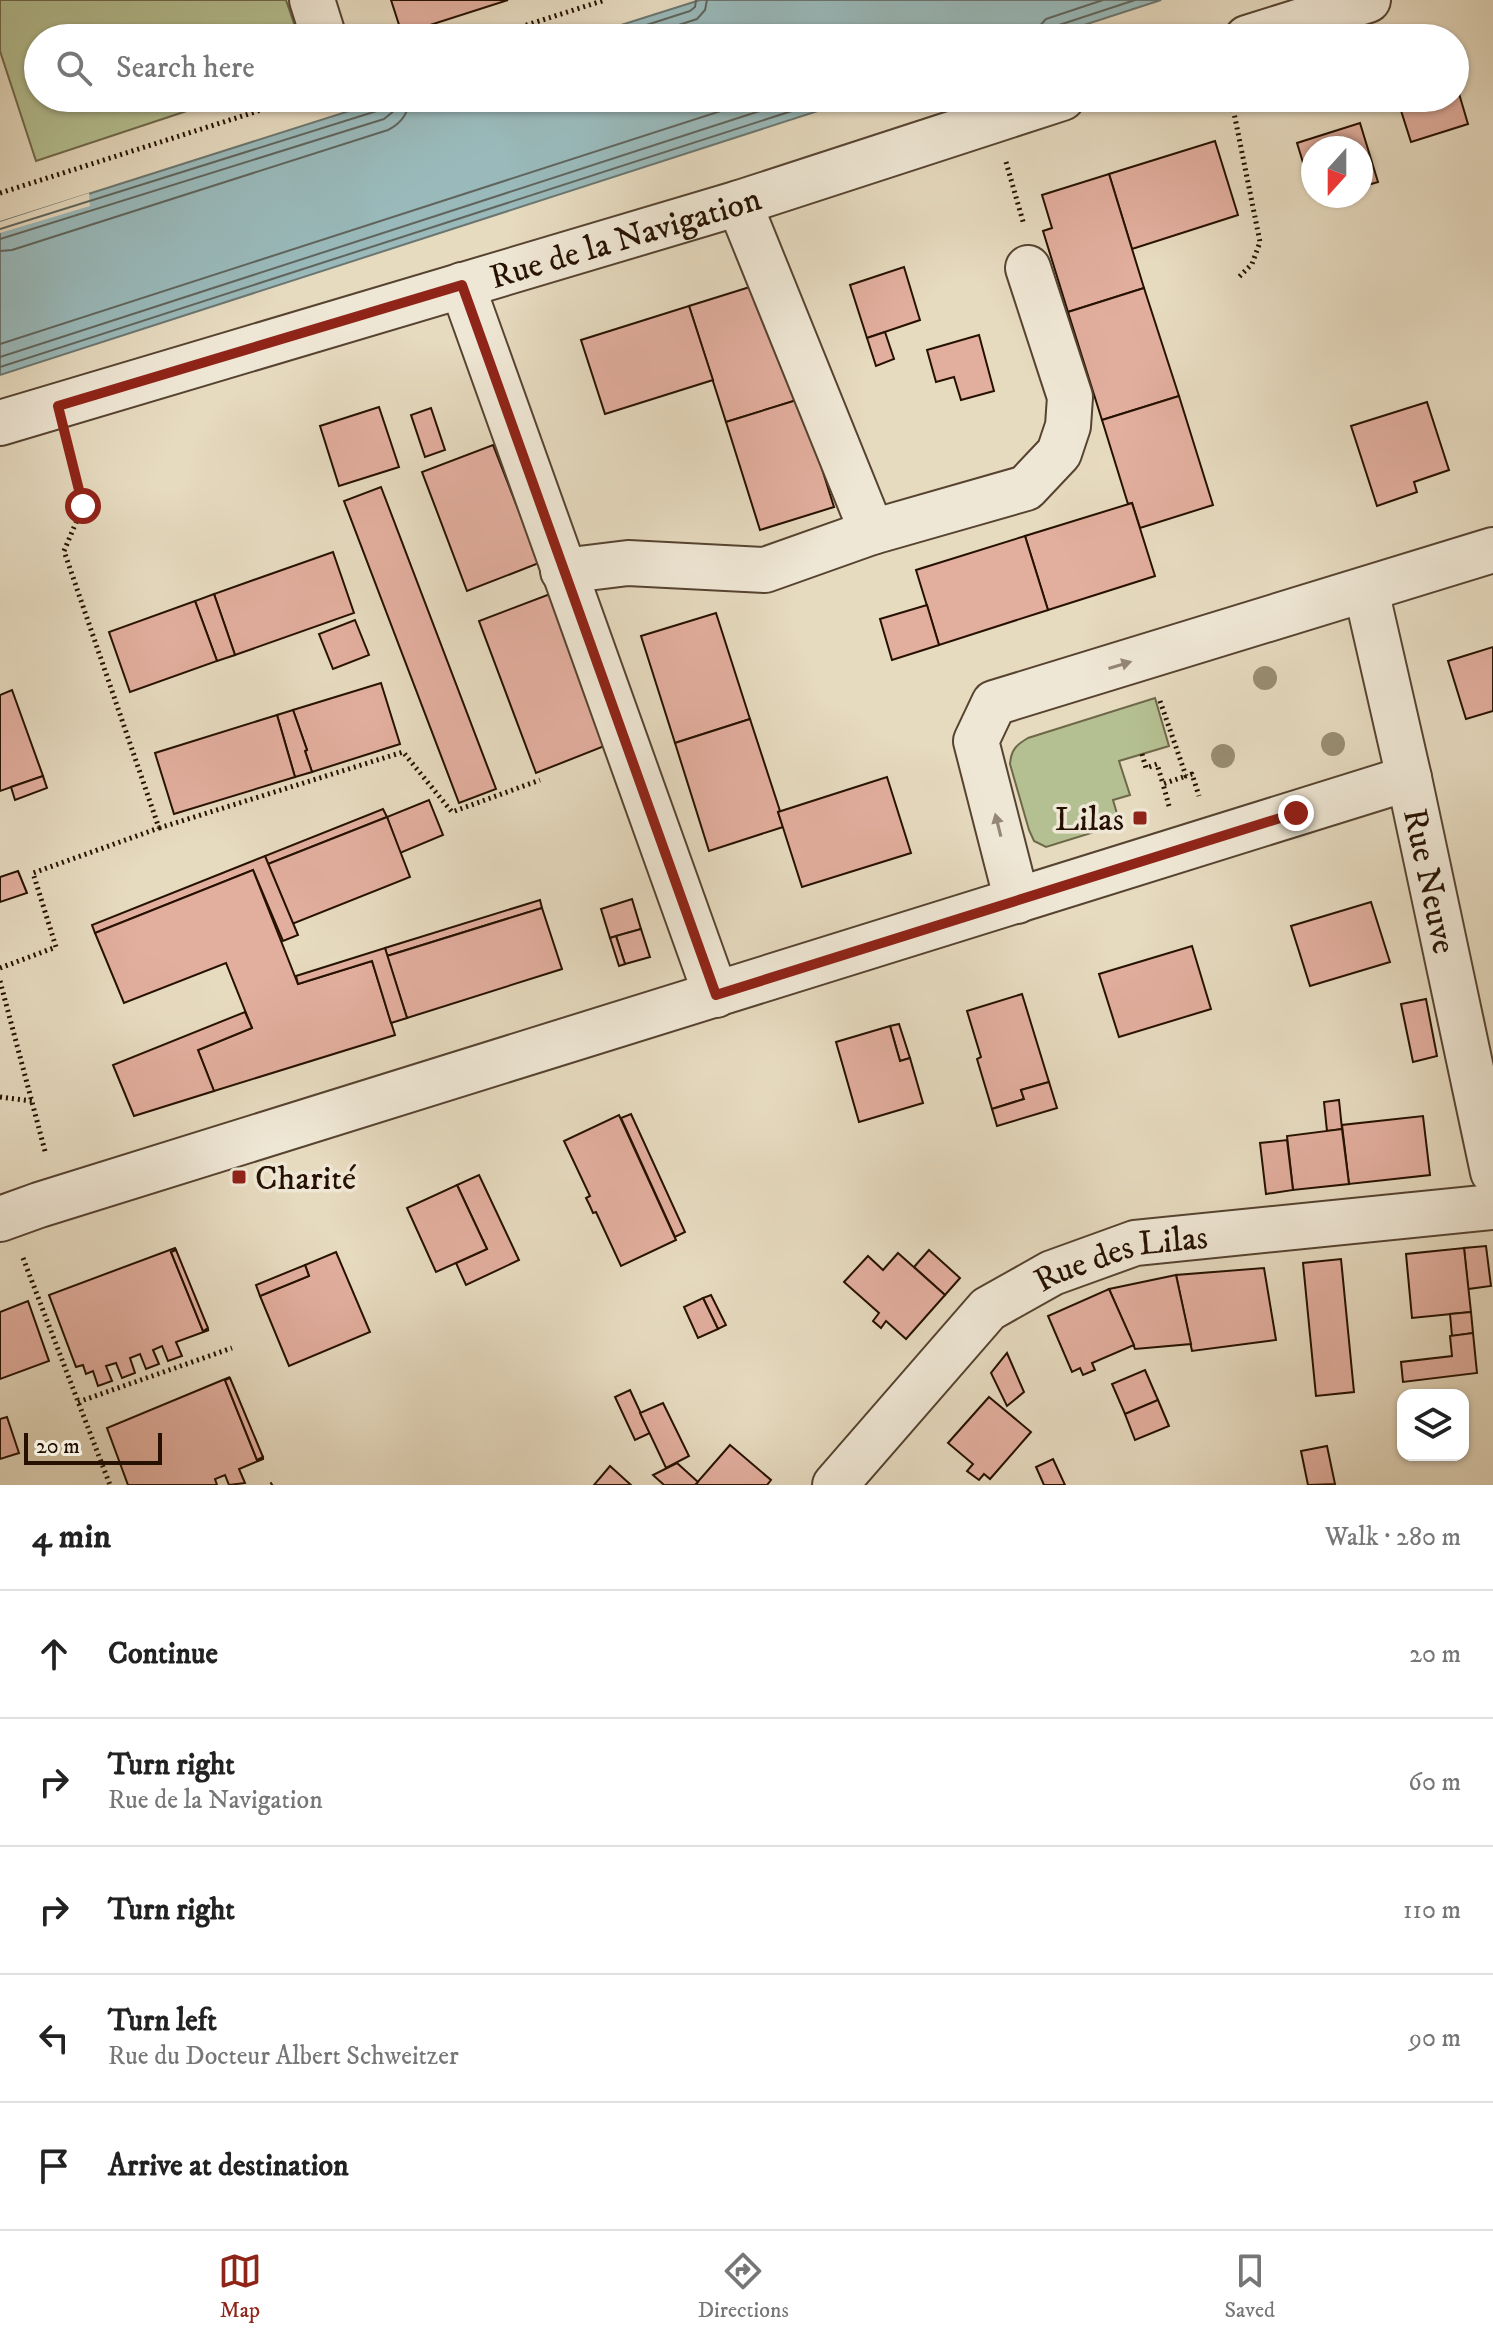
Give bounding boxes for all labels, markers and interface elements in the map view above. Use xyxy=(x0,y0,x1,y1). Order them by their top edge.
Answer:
search box xyxy=(24,24,1469,112)
icon: search xyxy=(52,46,96,90)
text: Search here xyxy=(116,50,255,87)
north arrow xyxy=(1301,136,1373,208)
street label: Rue de la Navigation xyxy=(485,178,767,299)
route start xyxy=(65,488,101,524)
one-way arrow xyxy=(1108,658,1132,671)
route end xyxy=(1278,795,1314,831)
place label: Lilas xyxy=(1055,799,1124,841)
street label: Rue Neuve xyxy=(1393,805,1465,958)
marker: Lilas xyxy=(1131,809,1149,827)
one-way arrow xyxy=(991,813,1003,838)
place label: Charité xyxy=(255,1158,356,1200)
marker: Charité xyxy=(230,1168,248,1186)
street label: Rue des Lilas xyxy=(1027,1217,1210,1302)
map controls xyxy=(1397,1389,1469,1461)
button: layers xyxy=(1397,1389,1469,1461)
scale bar xyxy=(24,1429,162,1465)
text: 20 m xyxy=(36,1433,80,1460)
text: 4 min xyxy=(32,1516,111,1558)
text: Walk · 280 m xyxy=(1325,1521,1461,1554)
icon: ahead xyxy=(32,1632,76,1676)
text: Continue xyxy=(108,1636,218,1673)
text: 20 m xyxy=(1409,1638,1461,1671)
text: Turn right xyxy=(108,1747,235,1784)
icon: right xyxy=(32,1760,76,1804)
text: 60 m xyxy=(1408,1766,1461,1799)
text: Rue de la Navigation xyxy=(108,1784,323,1817)
icon: right xyxy=(32,1888,76,1932)
text: Turn right xyxy=(108,1892,235,1929)
text: 110 m xyxy=(1403,1894,1461,1927)
text: Turn left xyxy=(108,2003,217,2040)
icon: left xyxy=(32,2016,76,2060)
text: 90 m xyxy=(1409,2022,1461,2055)
text: Rue du Docteur Albert Schweitzer xyxy=(108,2040,459,2073)
icon: arrive xyxy=(32,2144,76,2188)
text: Arrive at destination xyxy=(108,2148,349,2185)
tab: Map xyxy=(218,2249,262,2324)
tab: Directions xyxy=(698,2249,789,2324)
tab: Saved xyxy=(1225,2249,1275,2324)

